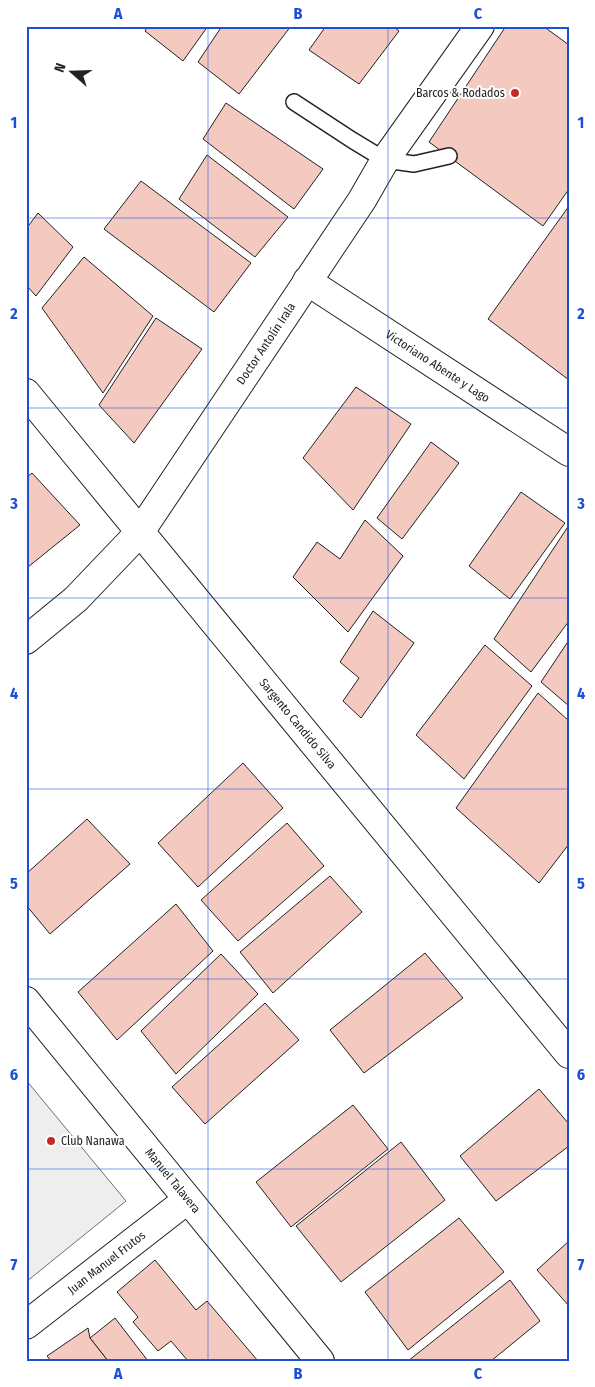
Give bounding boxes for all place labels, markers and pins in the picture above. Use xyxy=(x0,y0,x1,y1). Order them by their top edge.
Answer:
place label: Barcos & Rodados xyxy=(416,86,505,100)
marker: Barcos & Rodados xyxy=(509,87,521,99)
place label: Club Nanawa xyxy=(61,1134,125,1148)
marker: Club Nanawa xyxy=(45,1135,57,1147)

